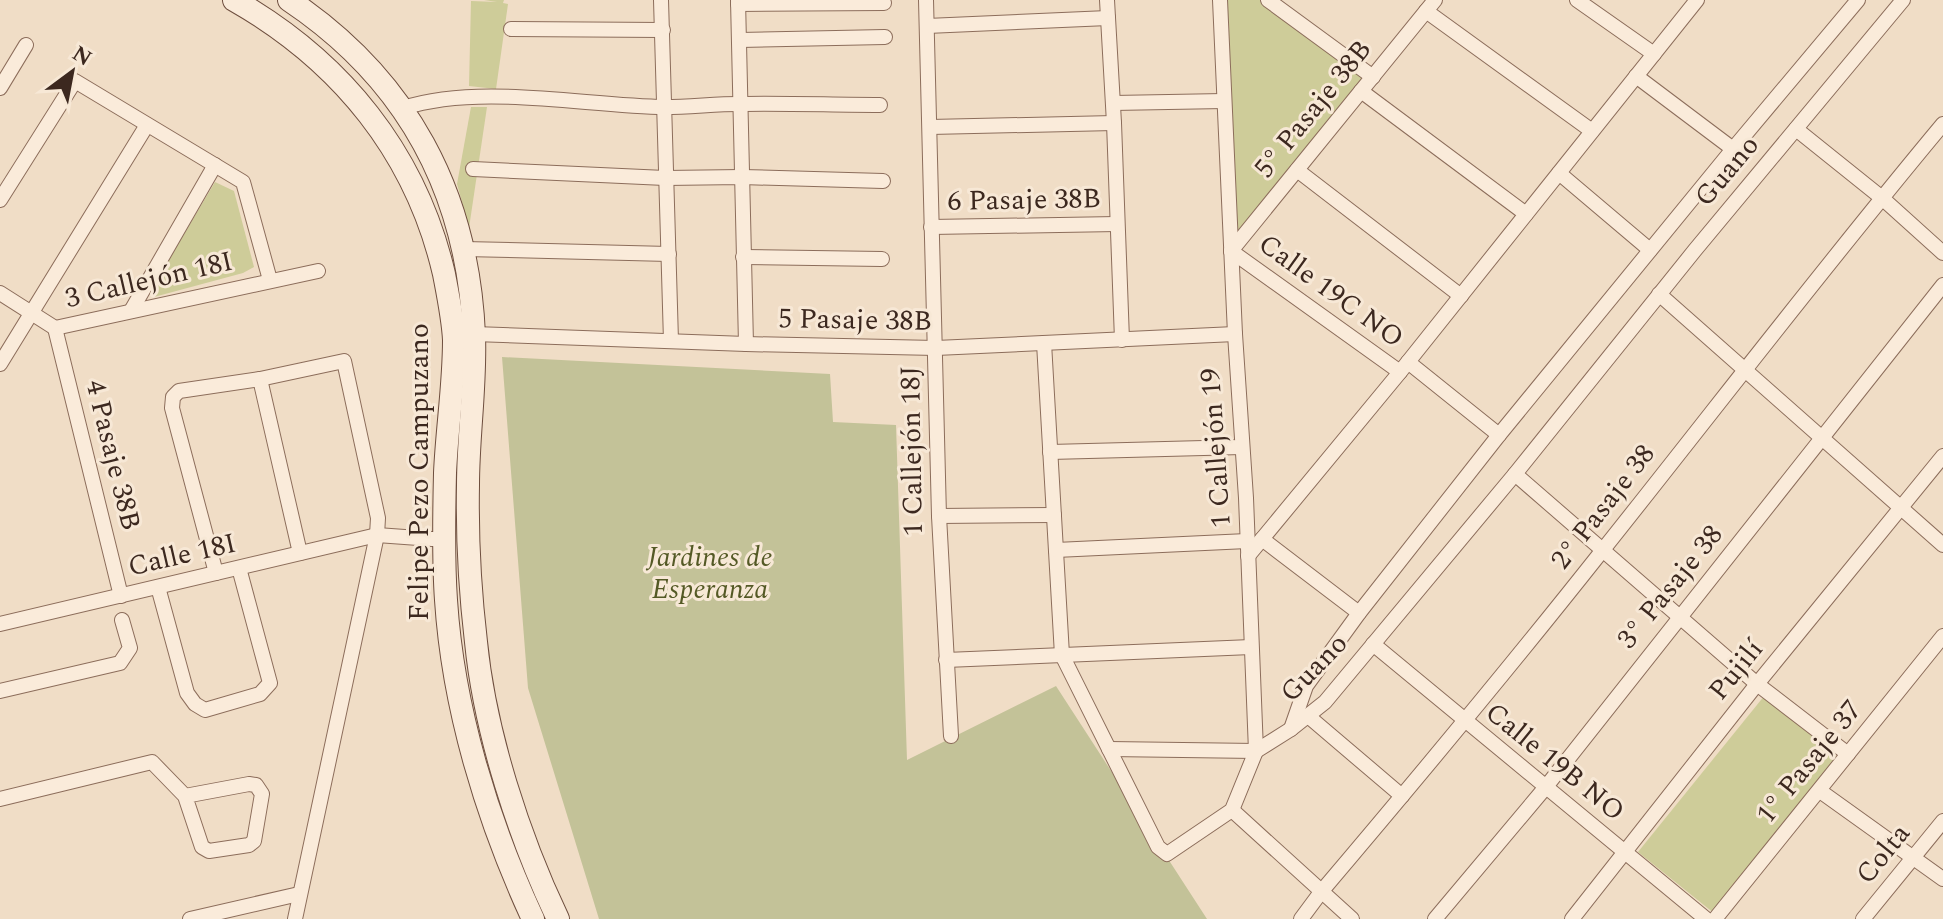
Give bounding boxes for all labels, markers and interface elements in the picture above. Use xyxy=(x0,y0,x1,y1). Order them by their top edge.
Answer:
street label: 5° Pasaje 38B xyxy=(1244,30,1382,188)
north arrow xyxy=(32,32,112,112)
text: N xyxy=(65,38,98,75)
street label: Guano xyxy=(1684,126,1770,216)
street label: 6 Pasaje 38B xyxy=(947,177,1101,223)
street label: Calle 19C NO xyxy=(1249,223,1413,359)
street label: 3 Callejón 18I xyxy=(61,240,237,320)
street label: 5 Pasaje 38B xyxy=(778,297,932,343)
street label: Felipe Pezo Campuzano xyxy=(398,323,441,621)
street label: 1 Callejón 18J xyxy=(889,365,935,537)
street label: 1 Callejón 19 xyxy=(1189,367,1243,529)
street label: 4 Pasaje 38B xyxy=(74,375,152,535)
street label: 2° Pasaje 38 xyxy=(1540,435,1666,579)
street label: 3° Pasaje 38 xyxy=(1606,516,1734,658)
street label: Calle 18I xyxy=(124,522,240,588)
park label: Jardines de Esperanza xyxy=(645,536,773,611)
street label: Guano xyxy=(1270,623,1358,713)
street label: Pujilí xyxy=(1698,629,1775,710)
street label: 1° Pasaje 37 xyxy=(1745,691,1873,833)
street label: Calle 19B NO xyxy=(1476,692,1634,832)
street label: Colta xyxy=(1845,814,1921,894)

